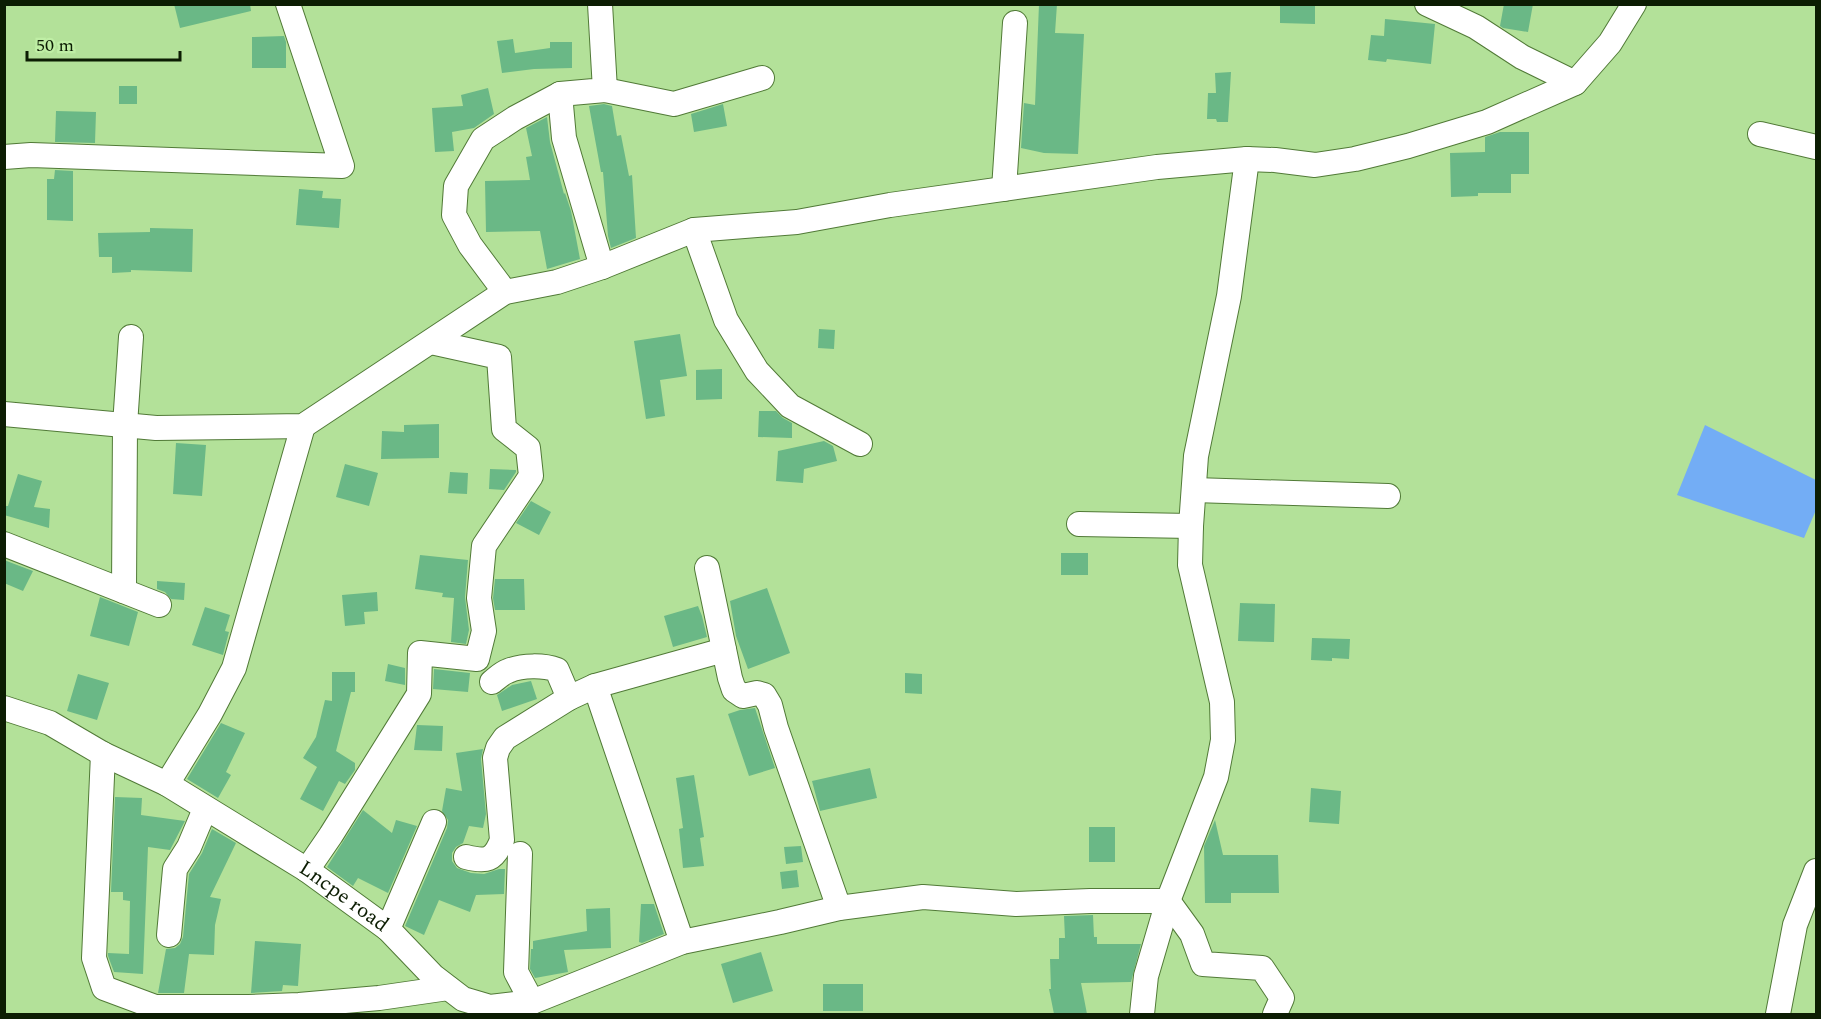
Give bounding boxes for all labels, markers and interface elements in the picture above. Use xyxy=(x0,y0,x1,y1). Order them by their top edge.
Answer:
scale bar xyxy=(27,24,180,62)
text: 50 m xyxy=(36,32,74,59)
street label: Lncpe road xyxy=(292,853,395,940)

